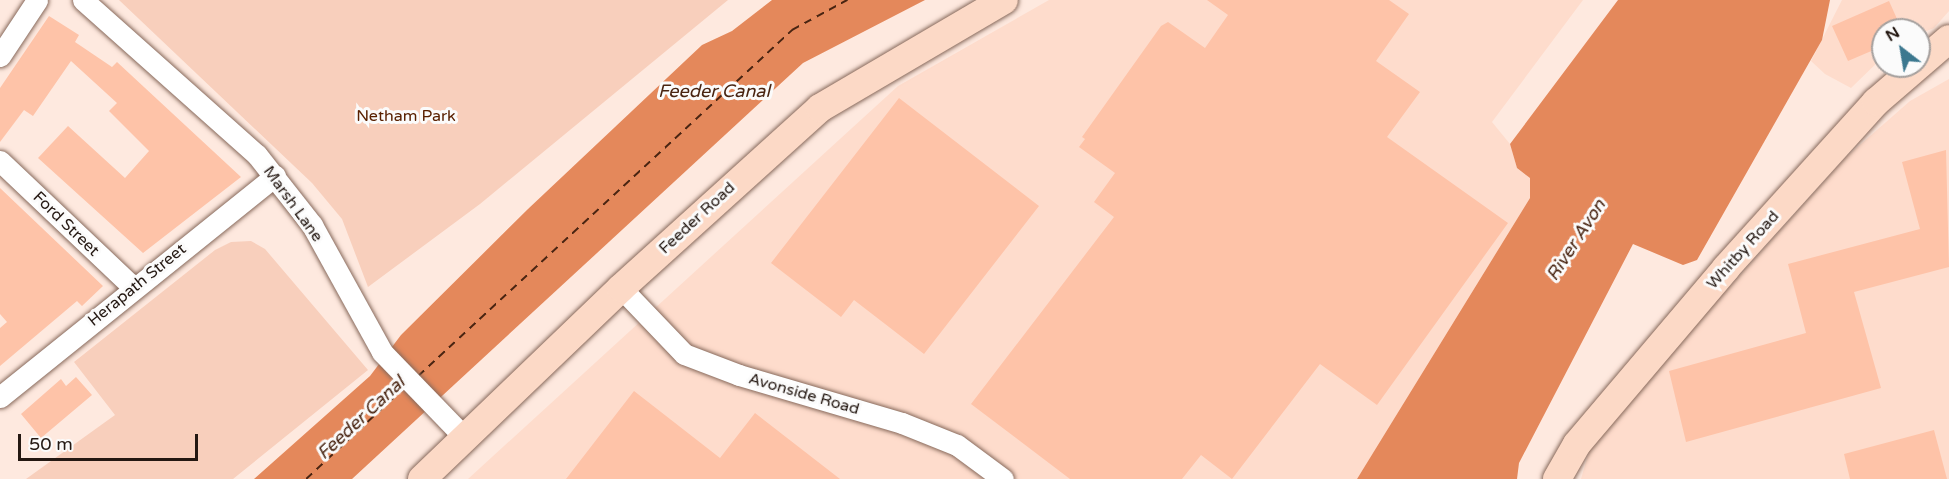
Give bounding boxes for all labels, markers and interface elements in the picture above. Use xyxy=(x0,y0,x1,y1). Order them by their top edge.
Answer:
north arrow xyxy=(1871,18,1931,78)
text: N xyxy=(1882,22,1903,46)
water label: Feeder Canal xyxy=(658,80,770,102)
park label: Netham Park xyxy=(356,106,456,126)
street label: Marsh Lane xyxy=(259,162,327,246)
street label: Feeder Road xyxy=(655,178,739,258)
street label: Ford Street xyxy=(29,188,103,260)
water label: River Avon xyxy=(1542,195,1610,285)
street label: Whitby Road xyxy=(1703,207,1783,293)
street label: Herapath Street xyxy=(84,240,190,330)
street label: Avonside Road xyxy=(746,369,862,419)
water label: Feeder Canal xyxy=(313,372,409,464)
scale bar xyxy=(21,422,201,460)
text: 50 m xyxy=(29,433,73,455)

